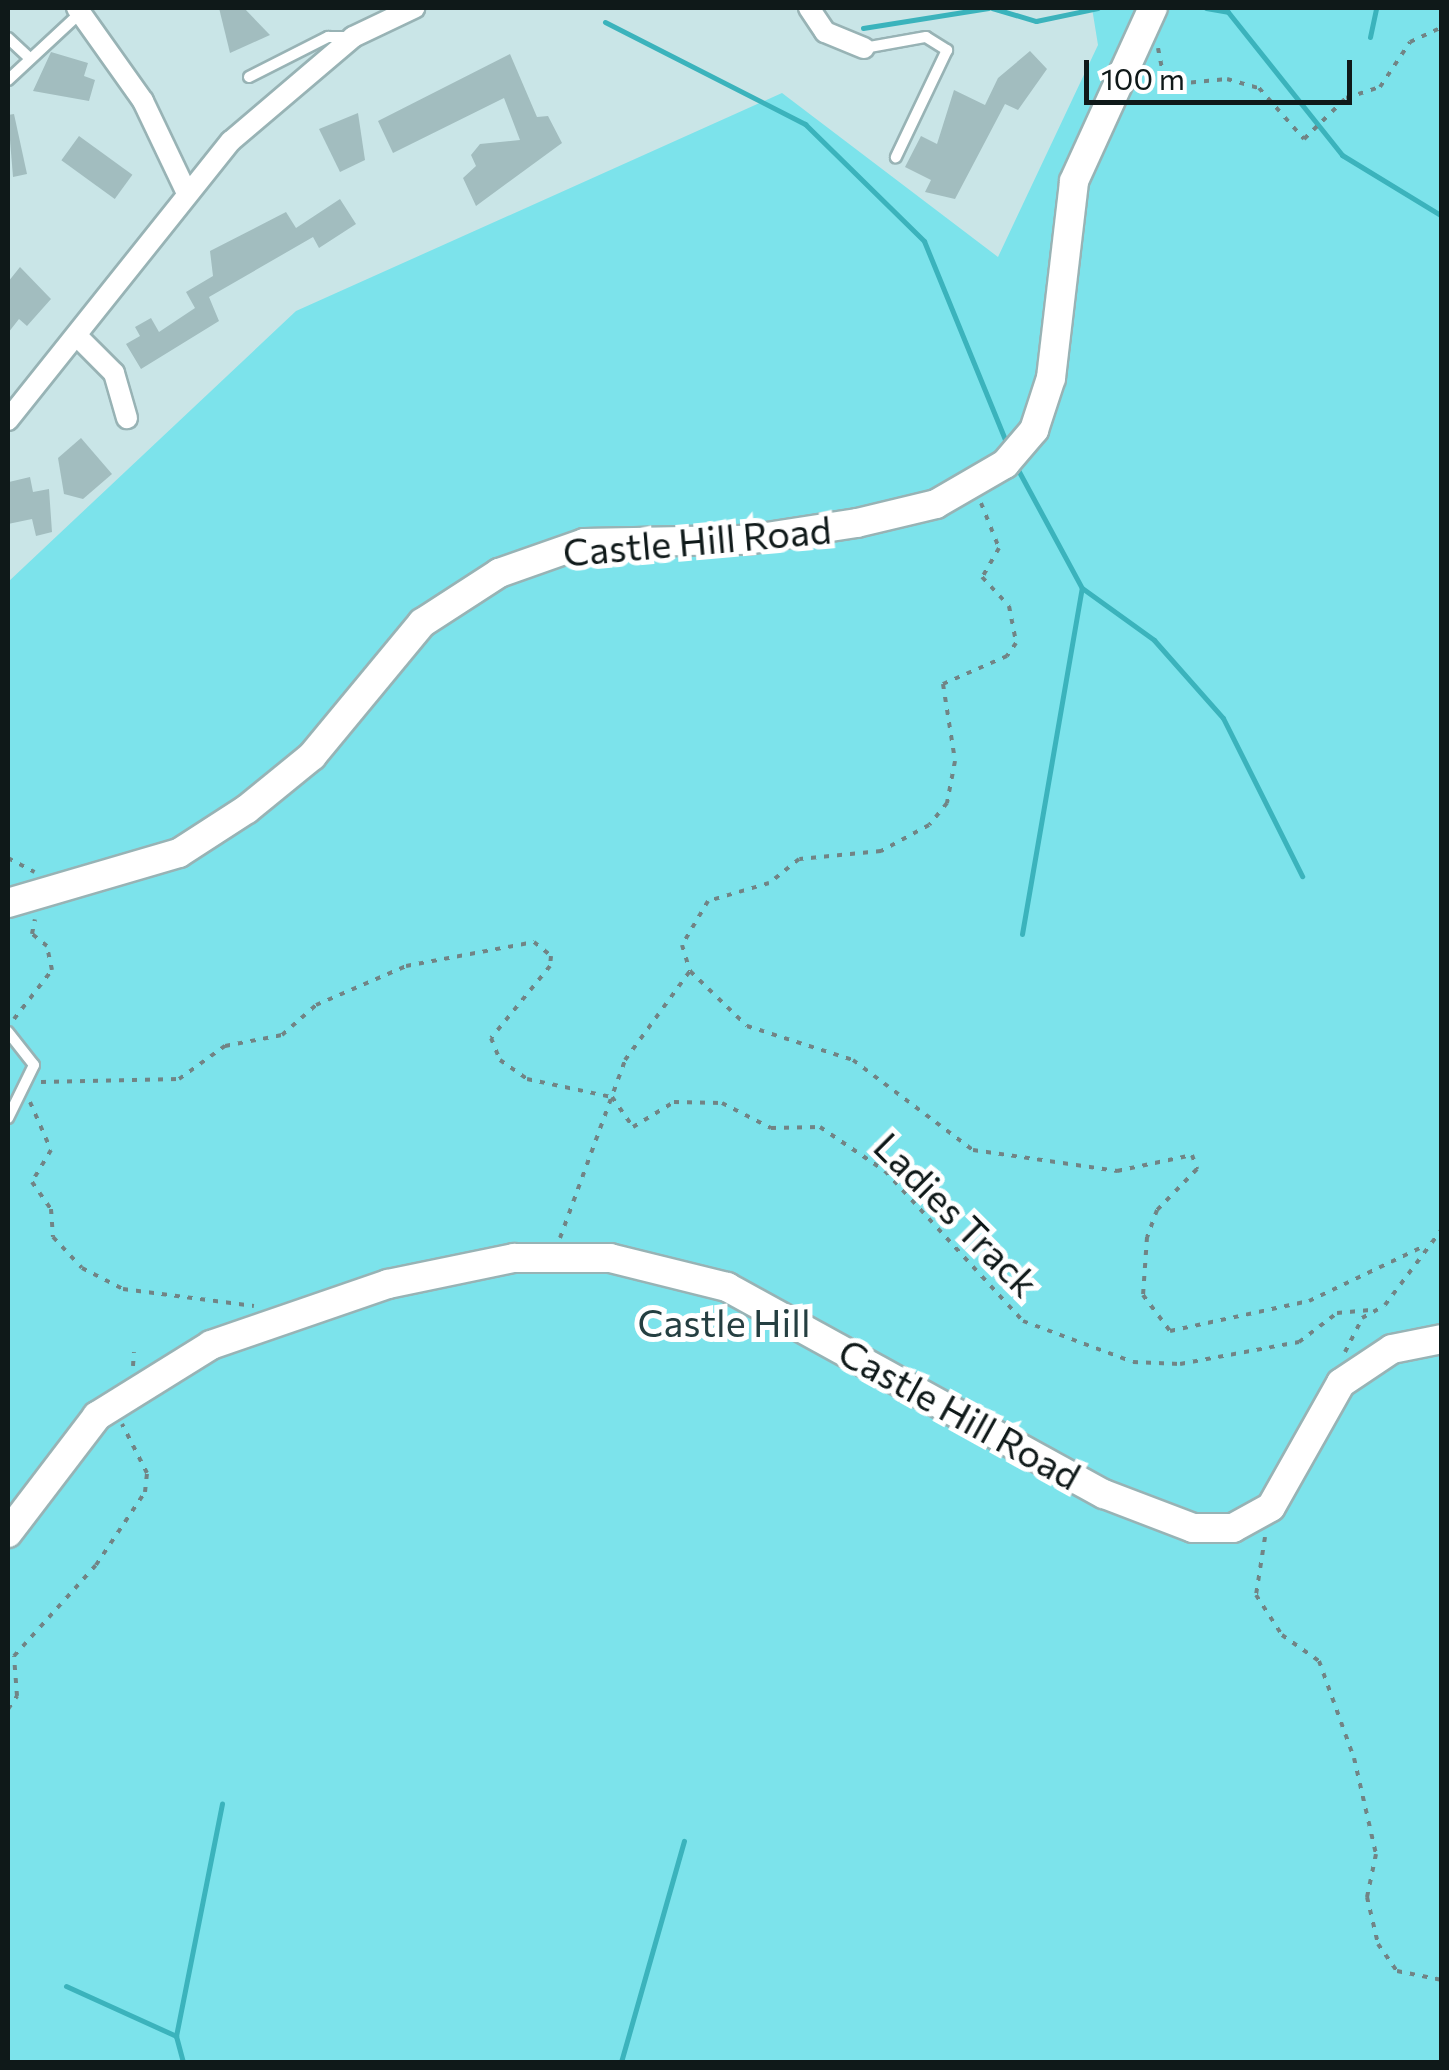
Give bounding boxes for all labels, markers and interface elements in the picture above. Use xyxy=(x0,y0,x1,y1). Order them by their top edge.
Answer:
scale bar xyxy=(1089,40,1356,102)
text: 100 m xyxy=(1101,59,1185,96)
street label: Castle Hill Road xyxy=(561,506,833,574)
street label: Ladies Track xyxy=(866,1123,1048,1305)
park label: Castle Hill xyxy=(637,1299,811,1345)
street label: Castle Hill Road xyxy=(831,1328,1089,1498)

